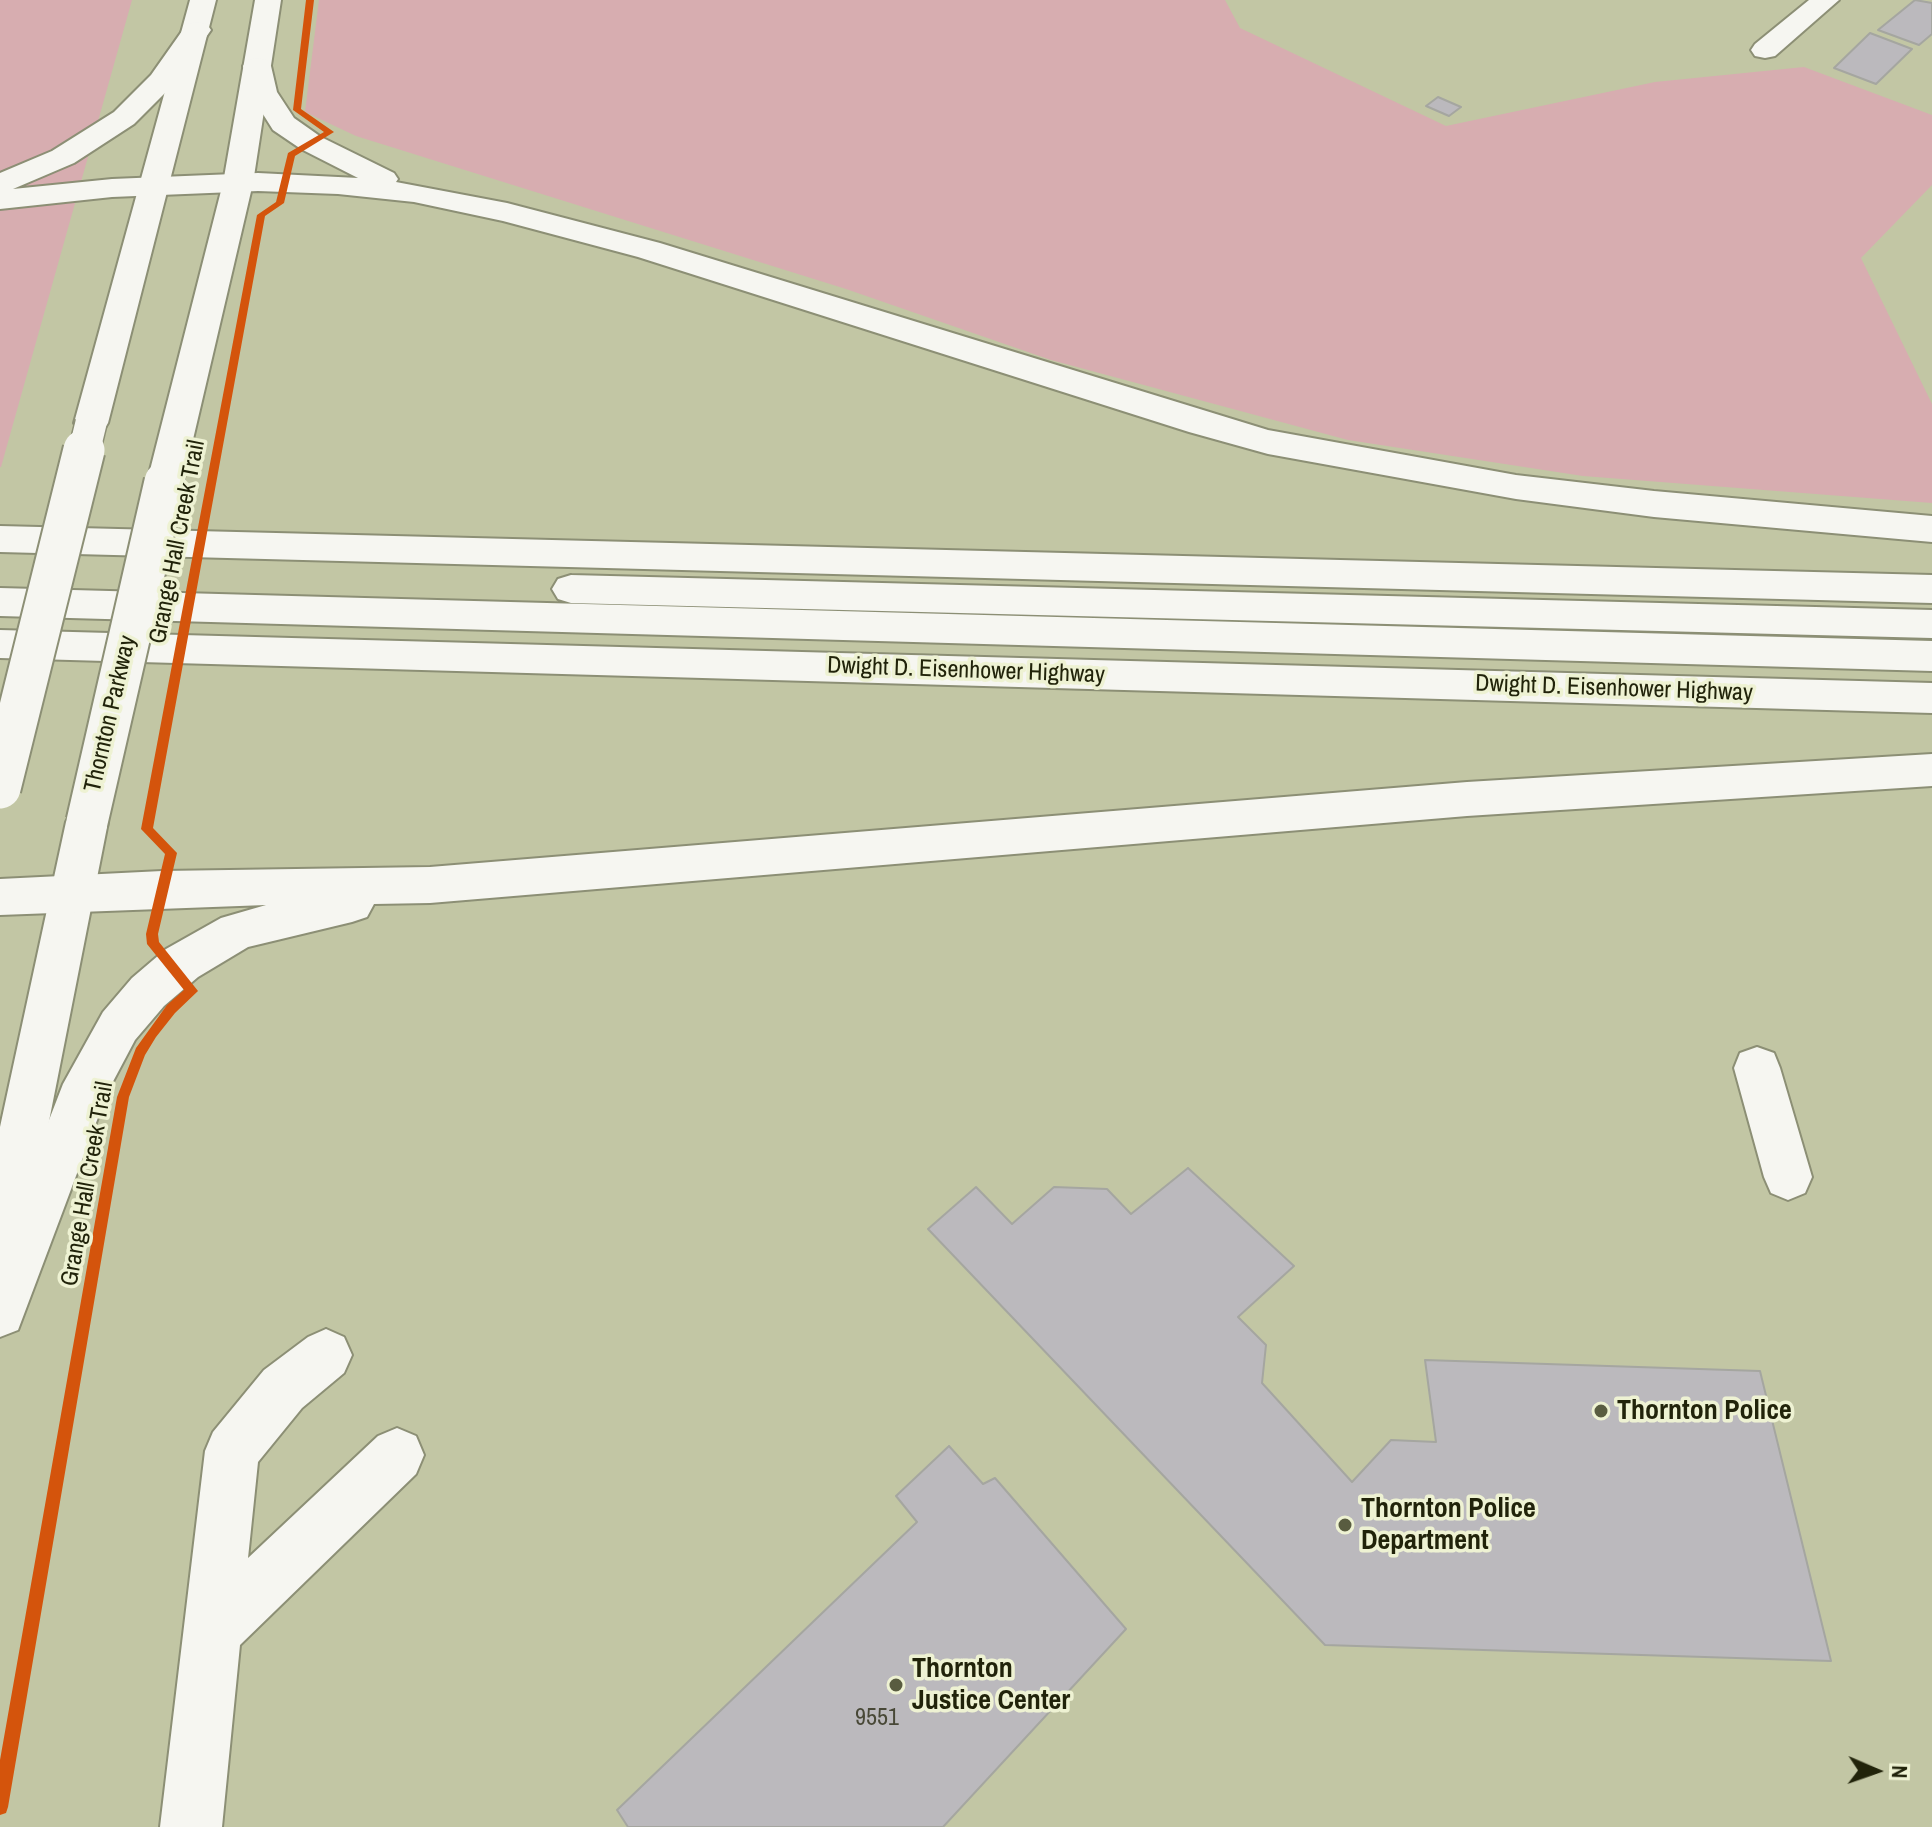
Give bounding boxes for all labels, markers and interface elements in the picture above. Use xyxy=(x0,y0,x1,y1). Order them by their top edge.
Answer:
street label: Grange Hall Creek Trail xyxy=(144,438,212,646)
street label: Thornton Parkway xyxy=(79,633,143,795)
street label: Dwight D. Eisenhower Highway xyxy=(827,652,1105,690)
street label: Dwight D. Eisenhower Highway xyxy=(1475,670,1753,708)
street label: Grange Hall Creek Trail xyxy=(56,1080,120,1288)
place label: Thornton Police xyxy=(1617,1394,1792,1428)
marker: Thornton Police xyxy=(1592,1402,1610,1420)
place label: Thornton Police Department xyxy=(1361,1492,1536,1558)
marker: Thornton Police Department xyxy=(1336,1516,1354,1534)
place label: Thornton Justice Center xyxy=(912,1652,1070,1718)
marker: Thornton Justice Center xyxy=(887,1676,905,1694)
house number: 9551 xyxy=(855,1705,899,1733)
north arrow xyxy=(1836,1731,1916,1811)
text: N xyxy=(1885,1765,1915,1779)

